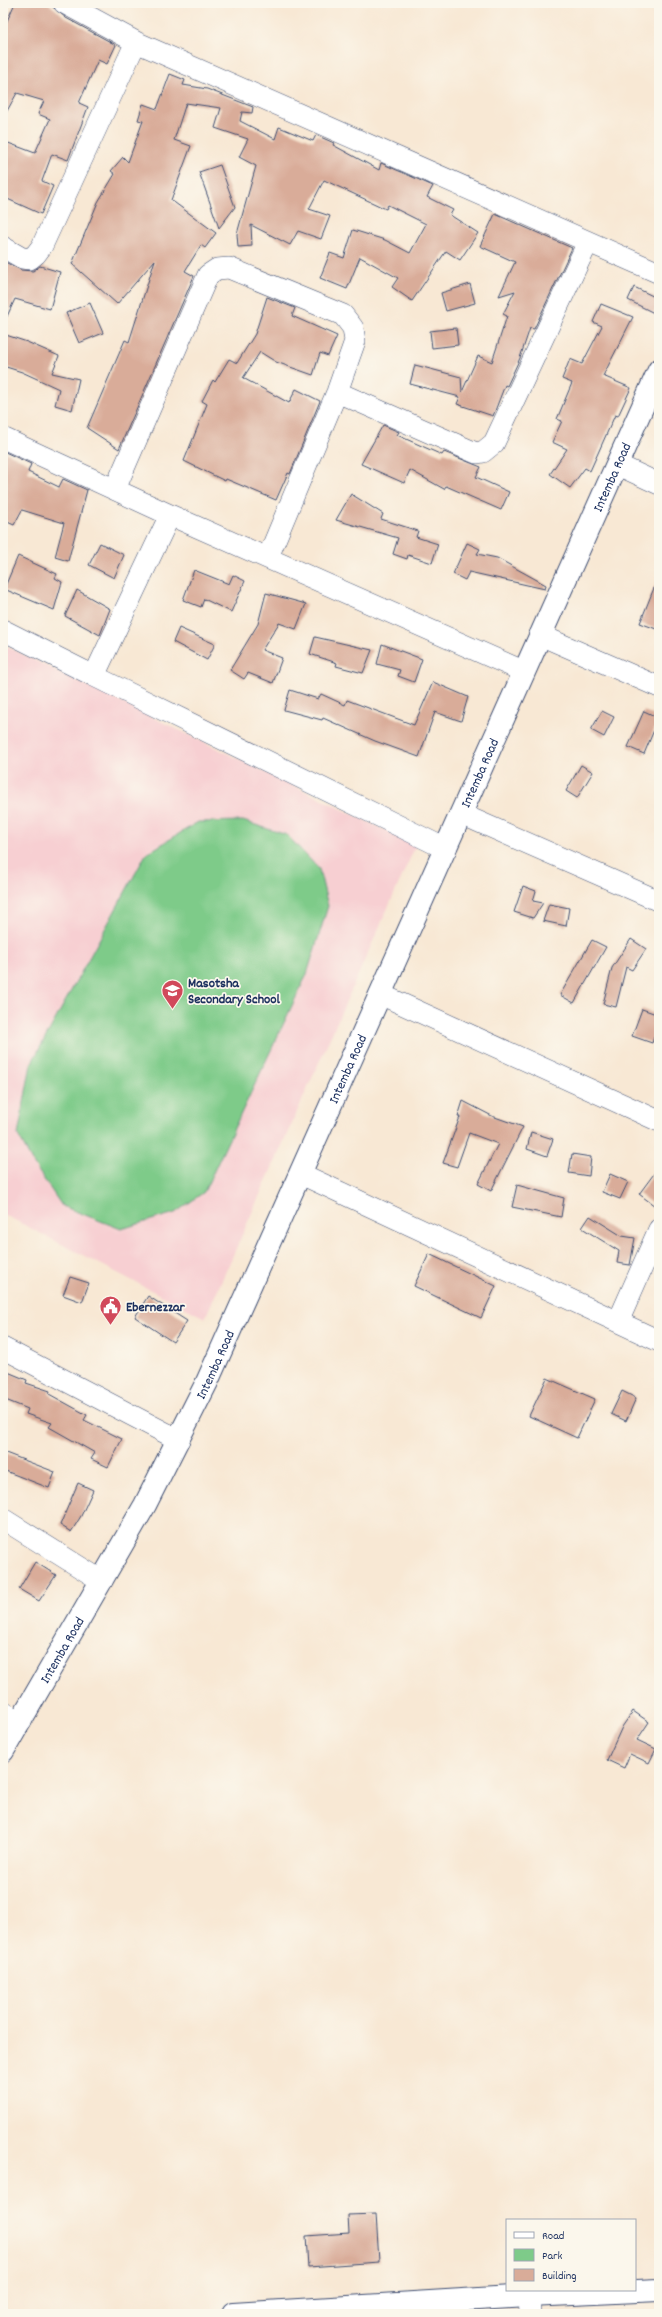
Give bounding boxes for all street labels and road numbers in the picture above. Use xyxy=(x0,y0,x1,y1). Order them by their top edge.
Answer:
street label: Intemba Road xyxy=(589,440,637,516)
street label: Intemba Road xyxy=(457,736,505,811)
street label: Intemba Road xyxy=(325,1032,373,1107)
street label: Intemba Road xyxy=(192,1327,241,1403)
street label: Intemba Road xyxy=(36,1614,90,1688)

